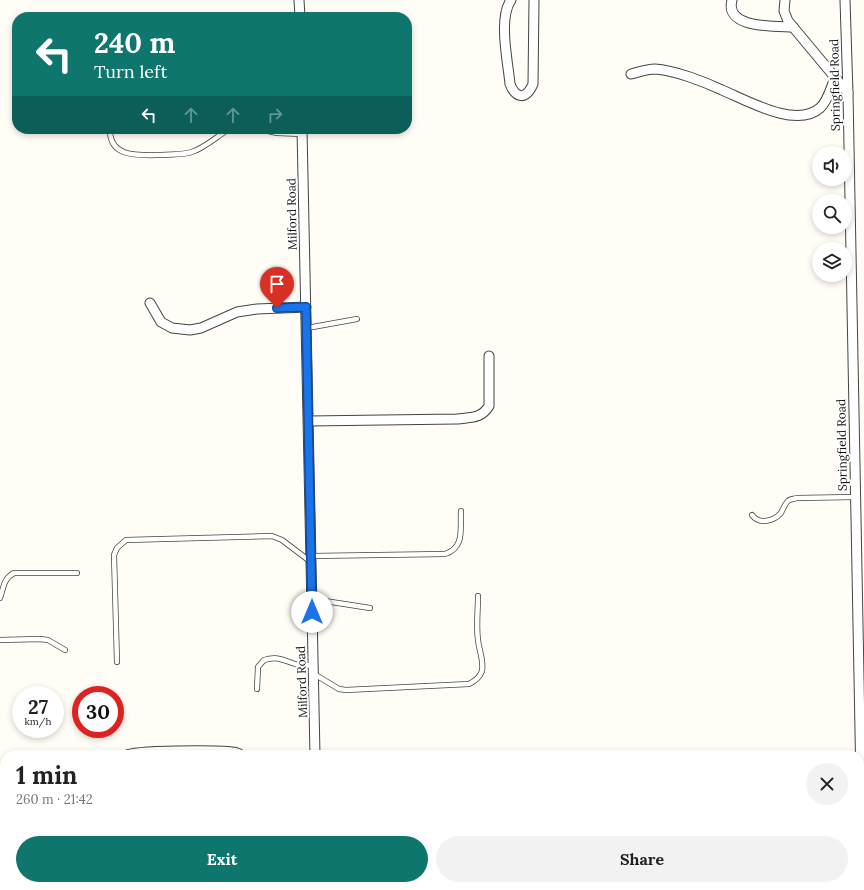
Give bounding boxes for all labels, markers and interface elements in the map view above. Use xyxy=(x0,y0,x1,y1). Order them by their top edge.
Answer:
text: 240 m xyxy=(94,25,175,61)
icon: left xyxy=(28,28,80,80)
street label: Springfield Road xyxy=(826,39,843,131)
text: Turn left xyxy=(94,60,167,83)
icon: left xyxy=(138,104,160,126)
icon: ahead xyxy=(180,104,202,126)
icon: ahead xyxy=(222,104,244,126)
icon: right xyxy=(264,104,286,126)
map controls xyxy=(812,146,852,282)
button: sound xyxy=(812,146,852,186)
street label: Milford Road xyxy=(283,178,300,250)
button: search xyxy=(812,194,852,234)
button: layers xyxy=(812,242,852,282)
pin xyxy=(260,267,294,308)
icon: arrive xyxy=(266,273,288,295)
street label: Springfield Road xyxy=(833,399,850,491)
position arrow xyxy=(291,591,333,633)
street label: Milford Road xyxy=(293,646,310,718)
speed limit sign: 30 xyxy=(72,686,124,738)
text: 27 xyxy=(28,694,48,719)
text: km/h xyxy=(24,715,52,728)
text: 1 min xyxy=(16,760,77,791)
button: close xyxy=(806,763,848,805)
text: 260 m · 21:42 xyxy=(16,791,93,808)
button: Exit xyxy=(16,836,428,882)
button: Share xyxy=(436,836,848,882)

